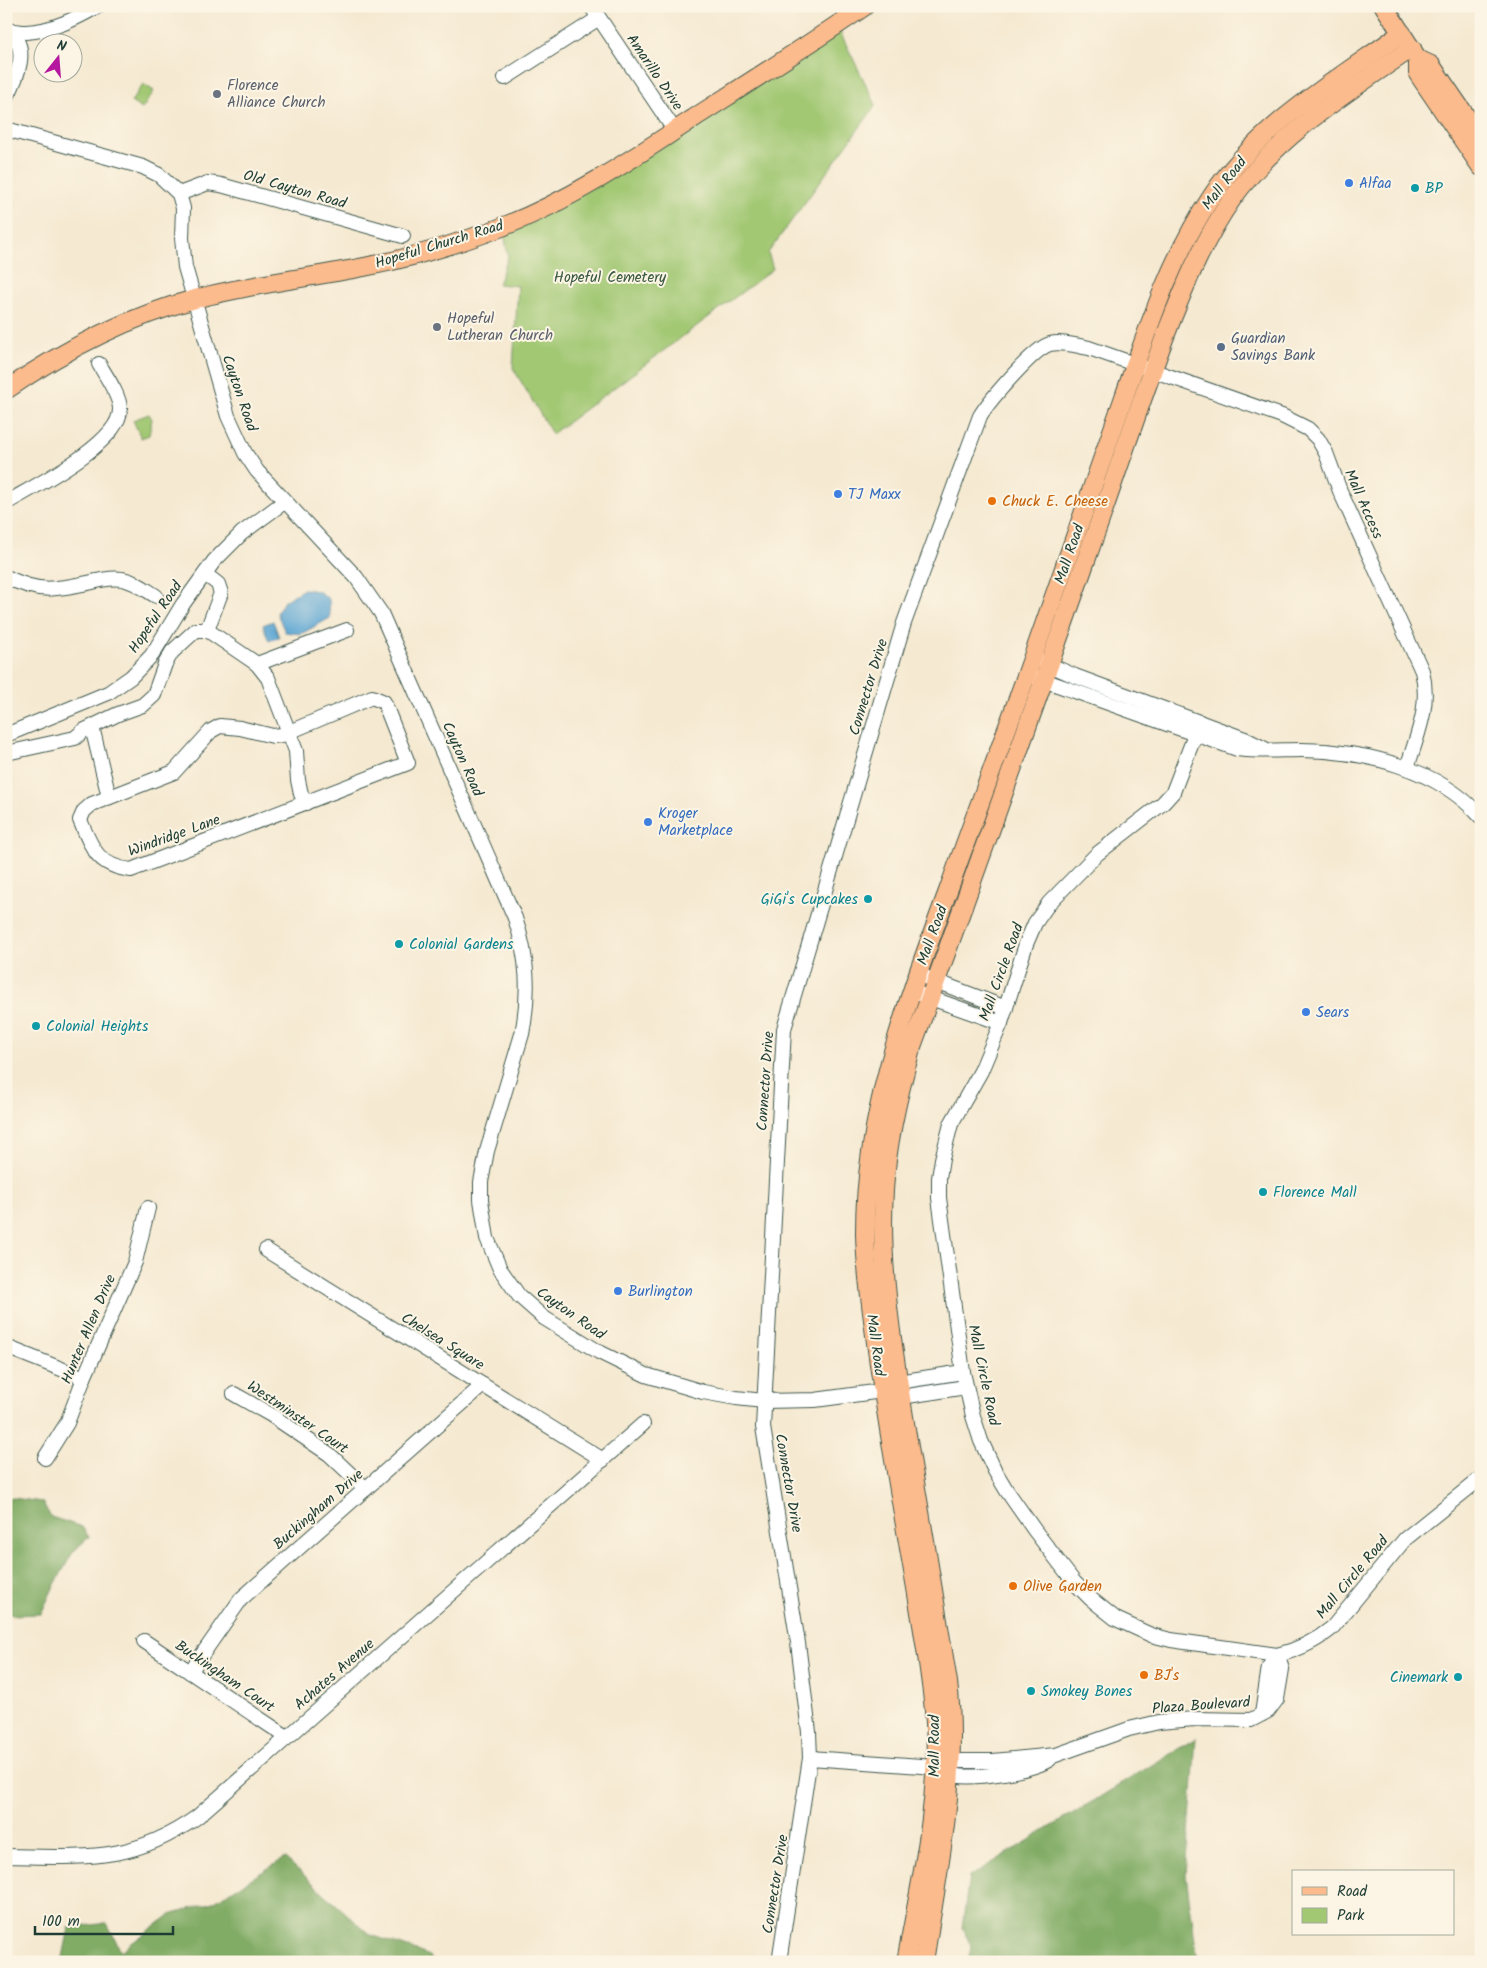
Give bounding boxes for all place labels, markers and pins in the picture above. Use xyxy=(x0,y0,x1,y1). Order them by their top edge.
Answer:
place label: Florence Alliance Church xyxy=(227,74,325,115)
marker: Florence Alliance Church xyxy=(211,88,223,100)
place label: Alfaa xyxy=(1359,172,1392,196)
marker: Alfaa xyxy=(1343,177,1355,189)
place label: BP xyxy=(1425,177,1444,201)
marker: BP xyxy=(1409,182,1421,194)
place label: Hopeful Lutheran Church xyxy=(447,307,553,348)
marker: Hopeful Lutheran Church xyxy=(431,321,443,333)
place label: Guardian Savings Bank xyxy=(1231,327,1316,368)
marker: Guardian Savings Bank xyxy=(1215,341,1227,353)
place label: TJ Maxx xyxy=(848,483,901,507)
marker: TJ Maxx xyxy=(832,488,844,500)
place label: Chuck E. Cheese xyxy=(1002,490,1108,514)
marker: Chuck E. Cheese xyxy=(986,495,998,507)
place label: Kroger Marketplace xyxy=(658,802,733,843)
marker: Kroger Marketplace xyxy=(642,816,654,828)
place label: GiGi's Cupcakes xyxy=(761,888,859,912)
marker: GiGi's Cupcakes xyxy=(862,893,874,905)
place label: Colonial Gardens xyxy=(409,933,514,957)
marker: Colonial Gardens xyxy=(393,938,405,950)
place label: Sears xyxy=(1316,1001,1350,1025)
marker: Sears xyxy=(1300,1006,1312,1018)
place label: Colonial Heights xyxy=(46,1015,149,1039)
marker: Colonial Heights xyxy=(30,1020,42,1032)
place label: Florence Mall xyxy=(1273,1181,1357,1205)
marker: Florence Mall xyxy=(1257,1186,1269,1198)
place label: Burlington xyxy=(628,1280,693,1304)
marker: Burlington xyxy=(612,1285,624,1297)
place label: Olive Garden xyxy=(1023,1575,1102,1599)
marker: Olive Garden xyxy=(1007,1580,1019,1592)
place label: BJ's xyxy=(1154,1664,1180,1688)
place label: Cinemark xyxy=(1390,1666,1449,1690)
marker: BJ's xyxy=(1138,1669,1150,1681)
marker: Cinemark xyxy=(1452,1671,1464,1683)
place label: Smokey Bones xyxy=(1041,1680,1133,1704)
marker: Smokey Bones xyxy=(1025,1685,1037,1697)

